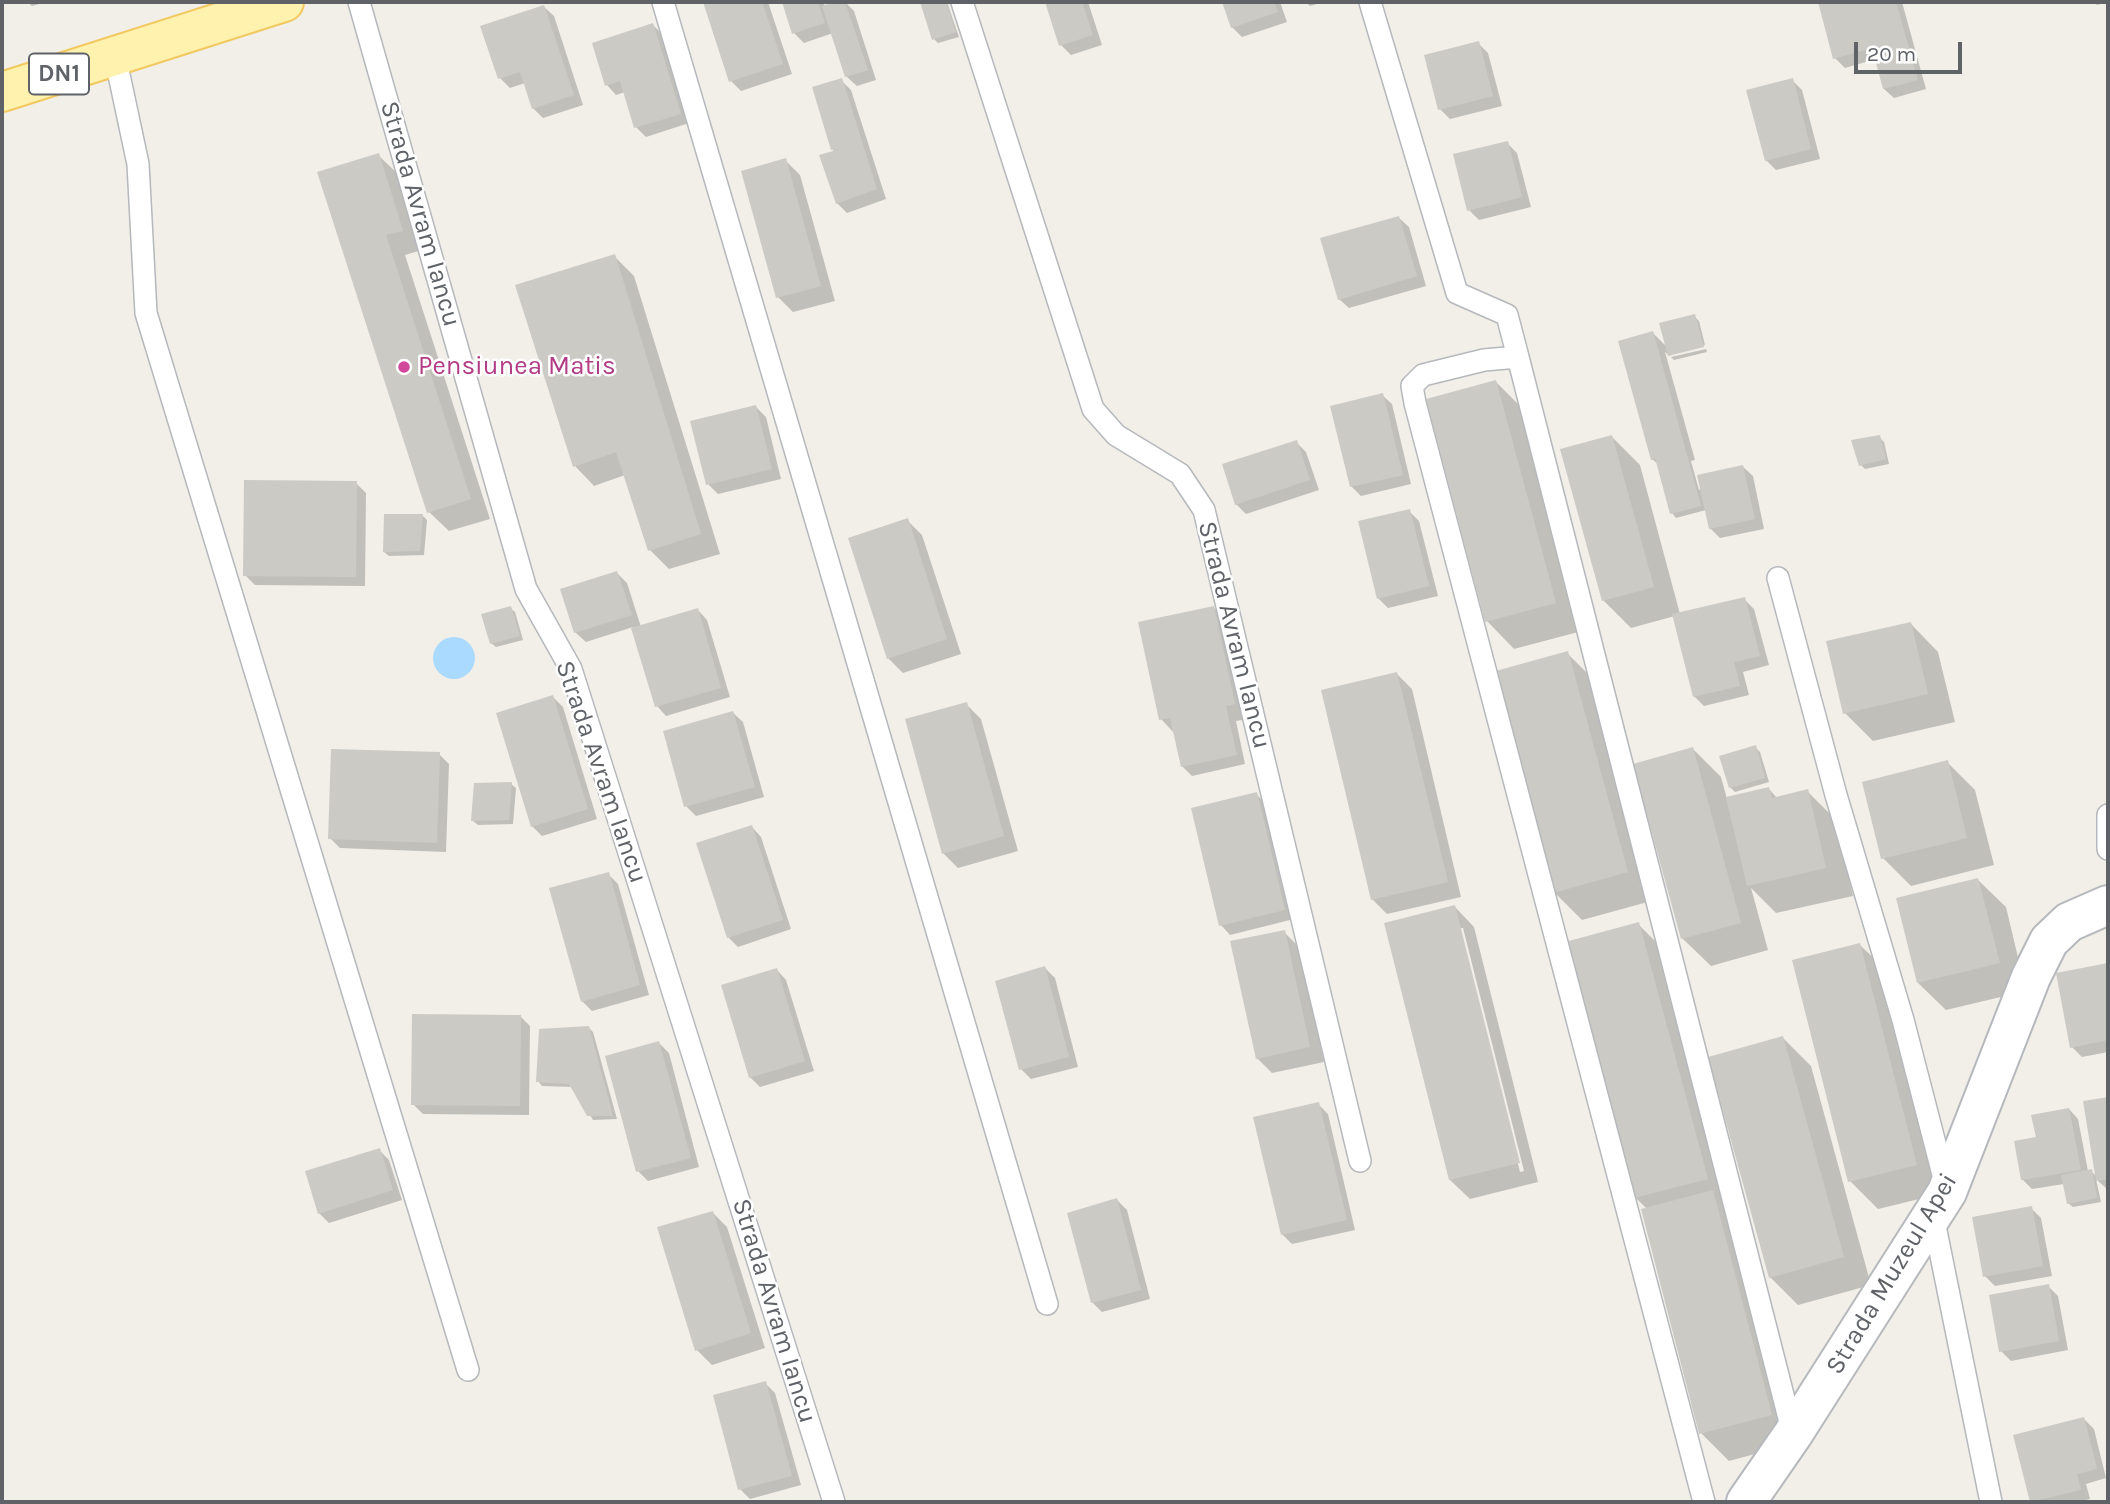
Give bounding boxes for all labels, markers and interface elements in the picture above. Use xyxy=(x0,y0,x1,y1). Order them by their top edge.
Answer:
scale bar xyxy=(1858,28,1966,72)
text: 20 m xyxy=(1867,42,1916,66)
road number: DN1 xyxy=(29,54,89,94)
street label: Strada Avram Iancu xyxy=(373,98,467,330)
place label: Pensiunea Matis xyxy=(418,351,616,383)
marker: Pensiunea Matis xyxy=(396,359,412,375)
street label: Strada Avram Iancu xyxy=(1191,518,1277,752)
street label: Strada Avram Iancu xyxy=(548,657,654,887)
street label: Strada Muzeul Apei xyxy=(1820,1168,1964,1380)
street label: Strada Avram Iancu xyxy=(725,1195,823,1427)

